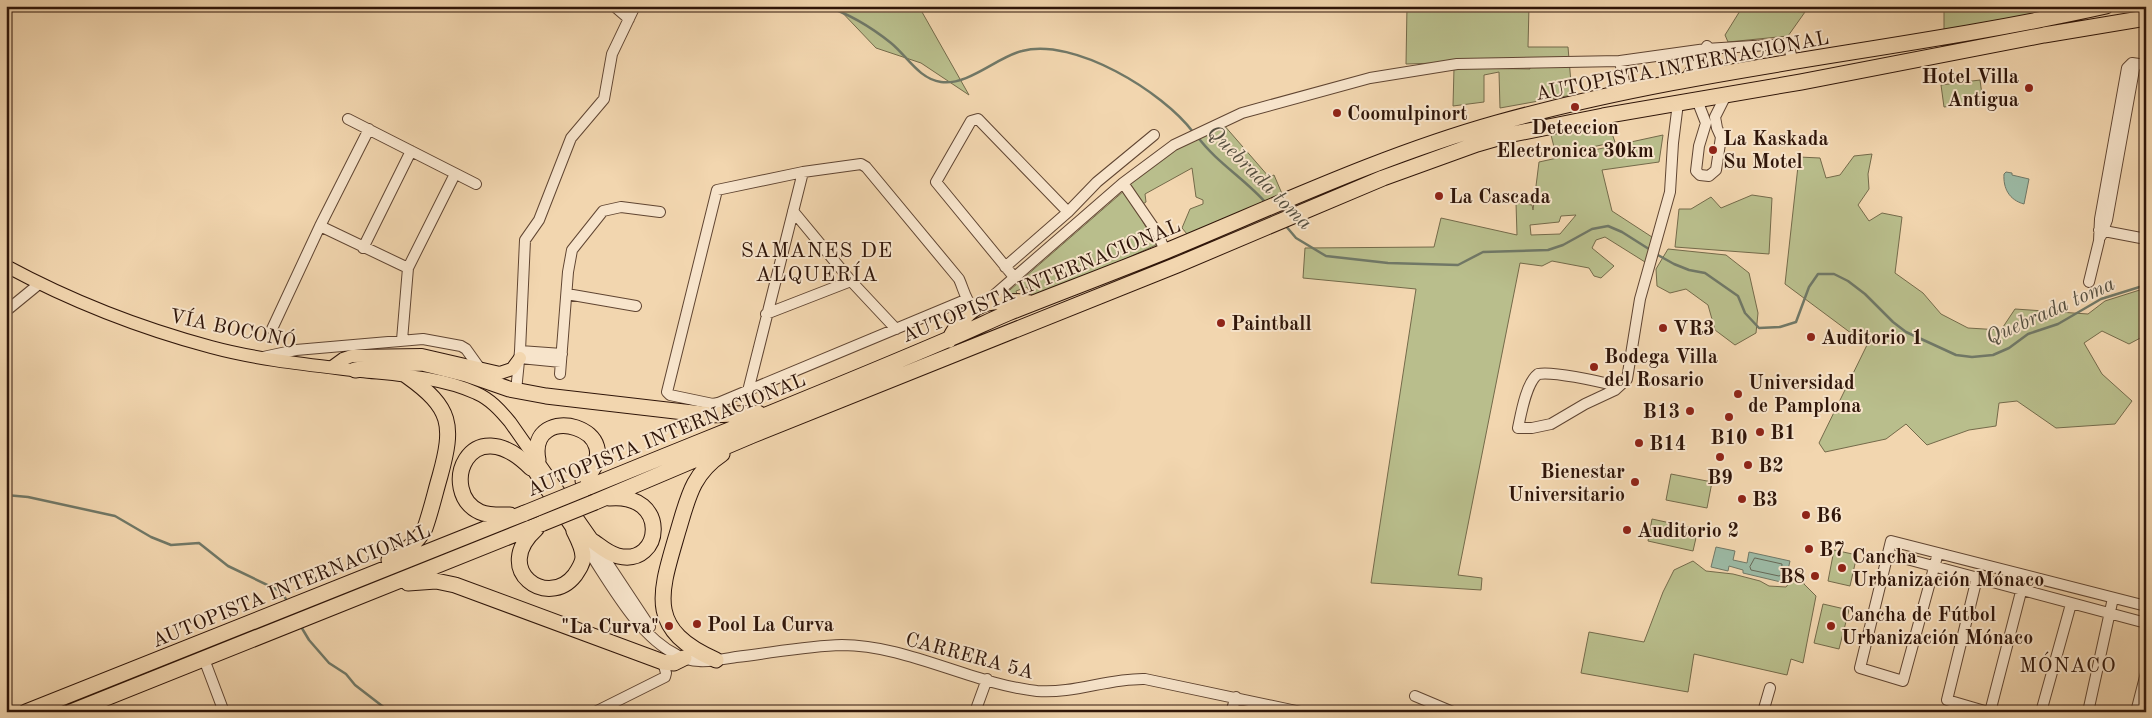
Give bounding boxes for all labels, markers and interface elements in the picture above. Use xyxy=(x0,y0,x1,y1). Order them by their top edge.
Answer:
street label: AUTOPISTA INTERNACIONAL xyxy=(1534,29,1831,105)
place label: Hotel Villa Antigua xyxy=(1921,68,2019,111)
marker: Hotel Villa Antigua xyxy=(2023,82,2035,94)
marker: Deteccion Electronica 30km xyxy=(1569,101,1581,113)
place label: Coomulpinort xyxy=(1347,105,1467,125)
marker: Coomulpinort xyxy=(1331,107,1343,119)
place label: Deteccion Electronica 30km xyxy=(1496,119,1654,162)
water label: Quebrada toma xyxy=(1202,122,1315,235)
place label: La Kaskada Su Motel xyxy=(1723,130,1829,173)
marker: La Kaskada Su Motel xyxy=(1707,144,1719,156)
place label: La Cascada xyxy=(1449,188,1551,208)
marker: La Cascada xyxy=(1433,190,1445,202)
street label: AUTOPISTA INTERNACIONAL xyxy=(900,217,1184,347)
district label: SAMANES DE ALQUERÍA xyxy=(741,241,893,286)
water label: Quebrada toma xyxy=(1983,274,2118,349)
street label: VÍA BOCONÓ xyxy=(168,303,298,353)
place label: Paintball xyxy=(1231,315,1312,335)
marker: Paintball xyxy=(1215,317,1227,329)
place label: VR3 xyxy=(1673,320,1715,340)
marker: VR3 xyxy=(1657,322,1669,334)
place label: Auditorio 1 xyxy=(1821,329,1923,349)
marker: Auditorio 1 xyxy=(1805,331,1817,343)
place label: Bodega Villa del Rosario xyxy=(1604,348,1718,391)
marker: Bodega Villa del Rosario xyxy=(1588,361,1600,373)
street label: AUTOPISTA INTERNACIONAL xyxy=(525,371,809,501)
place label: Universidad de Pamplona xyxy=(1748,374,1862,417)
marker: Universidad de Pamplona xyxy=(1732,388,1744,400)
place label: B13 xyxy=(1643,403,1680,423)
marker: B13 xyxy=(1684,405,1696,417)
marker: B10 xyxy=(1723,411,1735,423)
place label: B1 xyxy=(1770,424,1796,444)
marker: B1 xyxy=(1754,426,1766,438)
place label: B10 xyxy=(1710,429,1748,449)
place label: B14 xyxy=(1649,435,1686,455)
marker: B14 xyxy=(1633,437,1645,449)
marker: B9 xyxy=(1714,451,1726,463)
place label: B2 xyxy=(1758,457,1784,477)
marker: B2 xyxy=(1742,459,1754,471)
place label: Bienestar Universitario xyxy=(1508,463,1625,506)
place label: B9 xyxy=(1707,469,1733,489)
marker: Bienestar Universitario xyxy=(1629,476,1641,488)
place label: B3 xyxy=(1752,491,1778,511)
marker: B3 xyxy=(1736,493,1748,505)
place label: B6 xyxy=(1816,507,1842,527)
marker: B6 xyxy=(1800,509,1812,521)
street label: AUTOPISTA INTERNACIONAL xyxy=(150,522,434,652)
place label: Auditorio 2 xyxy=(1637,522,1739,542)
marker: Auditorio 2 xyxy=(1621,524,1633,536)
place label: B7 xyxy=(1819,541,1845,561)
marker: B7 xyxy=(1803,543,1815,555)
place label: Cancha Urbanización Mónaco xyxy=(1852,548,2044,591)
marker: Cancha Urbanización Mónaco xyxy=(1836,562,1848,574)
place label: B8 xyxy=(1779,568,1805,588)
marker: B8 xyxy=(1809,570,1821,582)
place label: Cancha de Fútbol Urbanización Mónaco xyxy=(1841,606,2033,649)
place label: Pool La Curva xyxy=(707,616,834,636)
place label: "La Curva" xyxy=(561,618,659,638)
marker: Pool La Curva xyxy=(691,618,703,630)
marker: "La Curva" xyxy=(663,620,675,632)
marker: Cancha de Fútbol Urbanización Mónaco xyxy=(1825,620,1837,632)
street label: CARRERA 5A xyxy=(903,630,1036,684)
district label: MÓNACO xyxy=(2019,651,2117,677)

